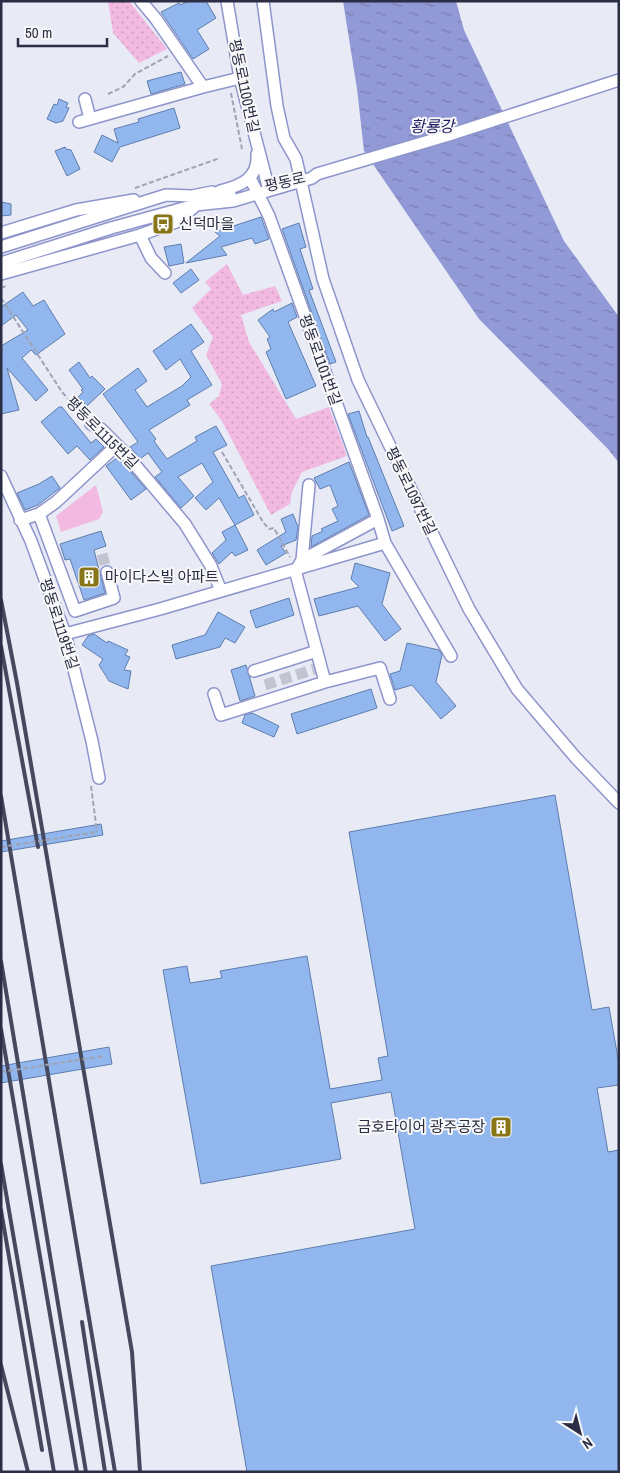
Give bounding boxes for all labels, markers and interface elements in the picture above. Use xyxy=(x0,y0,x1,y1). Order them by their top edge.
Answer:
scale bar xyxy=(18,15,106,47)
text: 50 m xyxy=(25,22,52,43)
street label: 평동로1100번길 xyxy=(224,37,265,135)
water label: 황룡강 xyxy=(410,115,456,137)
street label: 평동로 xyxy=(262,167,307,196)
bus stop icon: 신덕마을 xyxy=(151,212,175,236)
place label: 신덕마을 xyxy=(179,213,234,234)
street label: 평동로1101번길 xyxy=(294,311,347,408)
street label: 평동로1115번길 xyxy=(61,392,143,474)
street label: 평동로1097번길 xyxy=(381,443,442,539)
building icon: 마이다스빌 아파트 xyxy=(77,565,101,589)
place label: 마이다스빌 아파트 xyxy=(105,566,219,587)
street label: 평동로1119번길 xyxy=(35,576,84,672)
building icon: 금호타이어 광주공장 xyxy=(489,1115,513,1139)
place label: 금호타이어 광주공장 xyxy=(357,1116,485,1137)
north arrow xyxy=(555,1408,605,1458)
text: N xyxy=(579,1434,596,1453)

